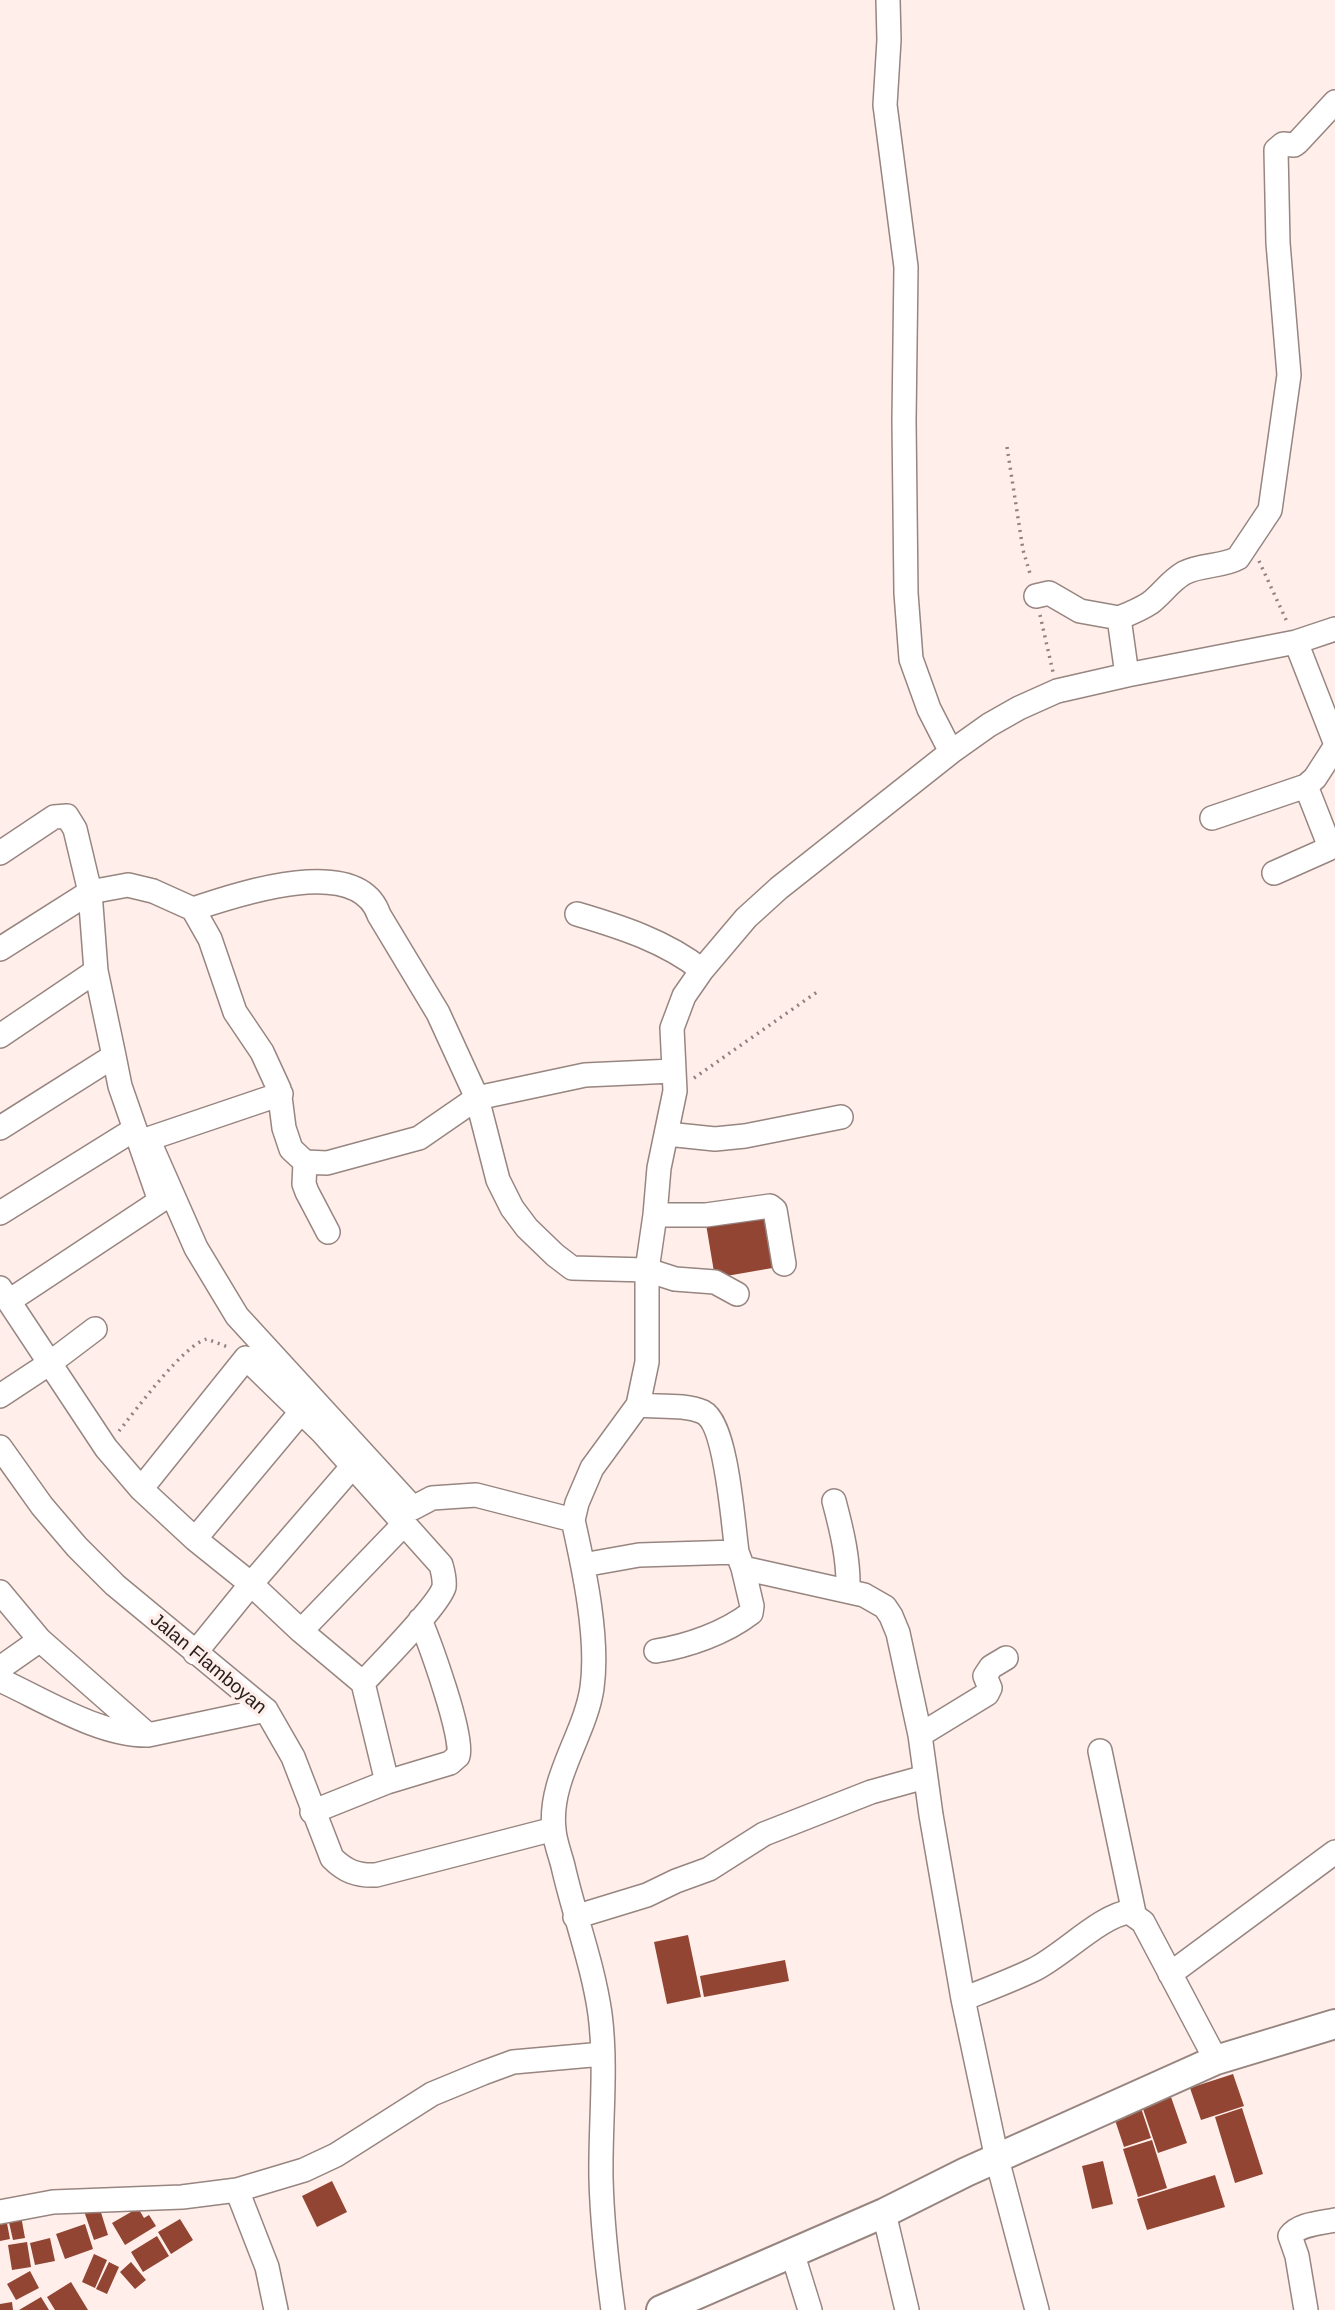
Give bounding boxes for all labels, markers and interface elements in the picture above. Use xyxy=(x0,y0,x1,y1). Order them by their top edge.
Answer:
street label: Jalan Flamboyan xyxy=(145,1609,271,1719)

